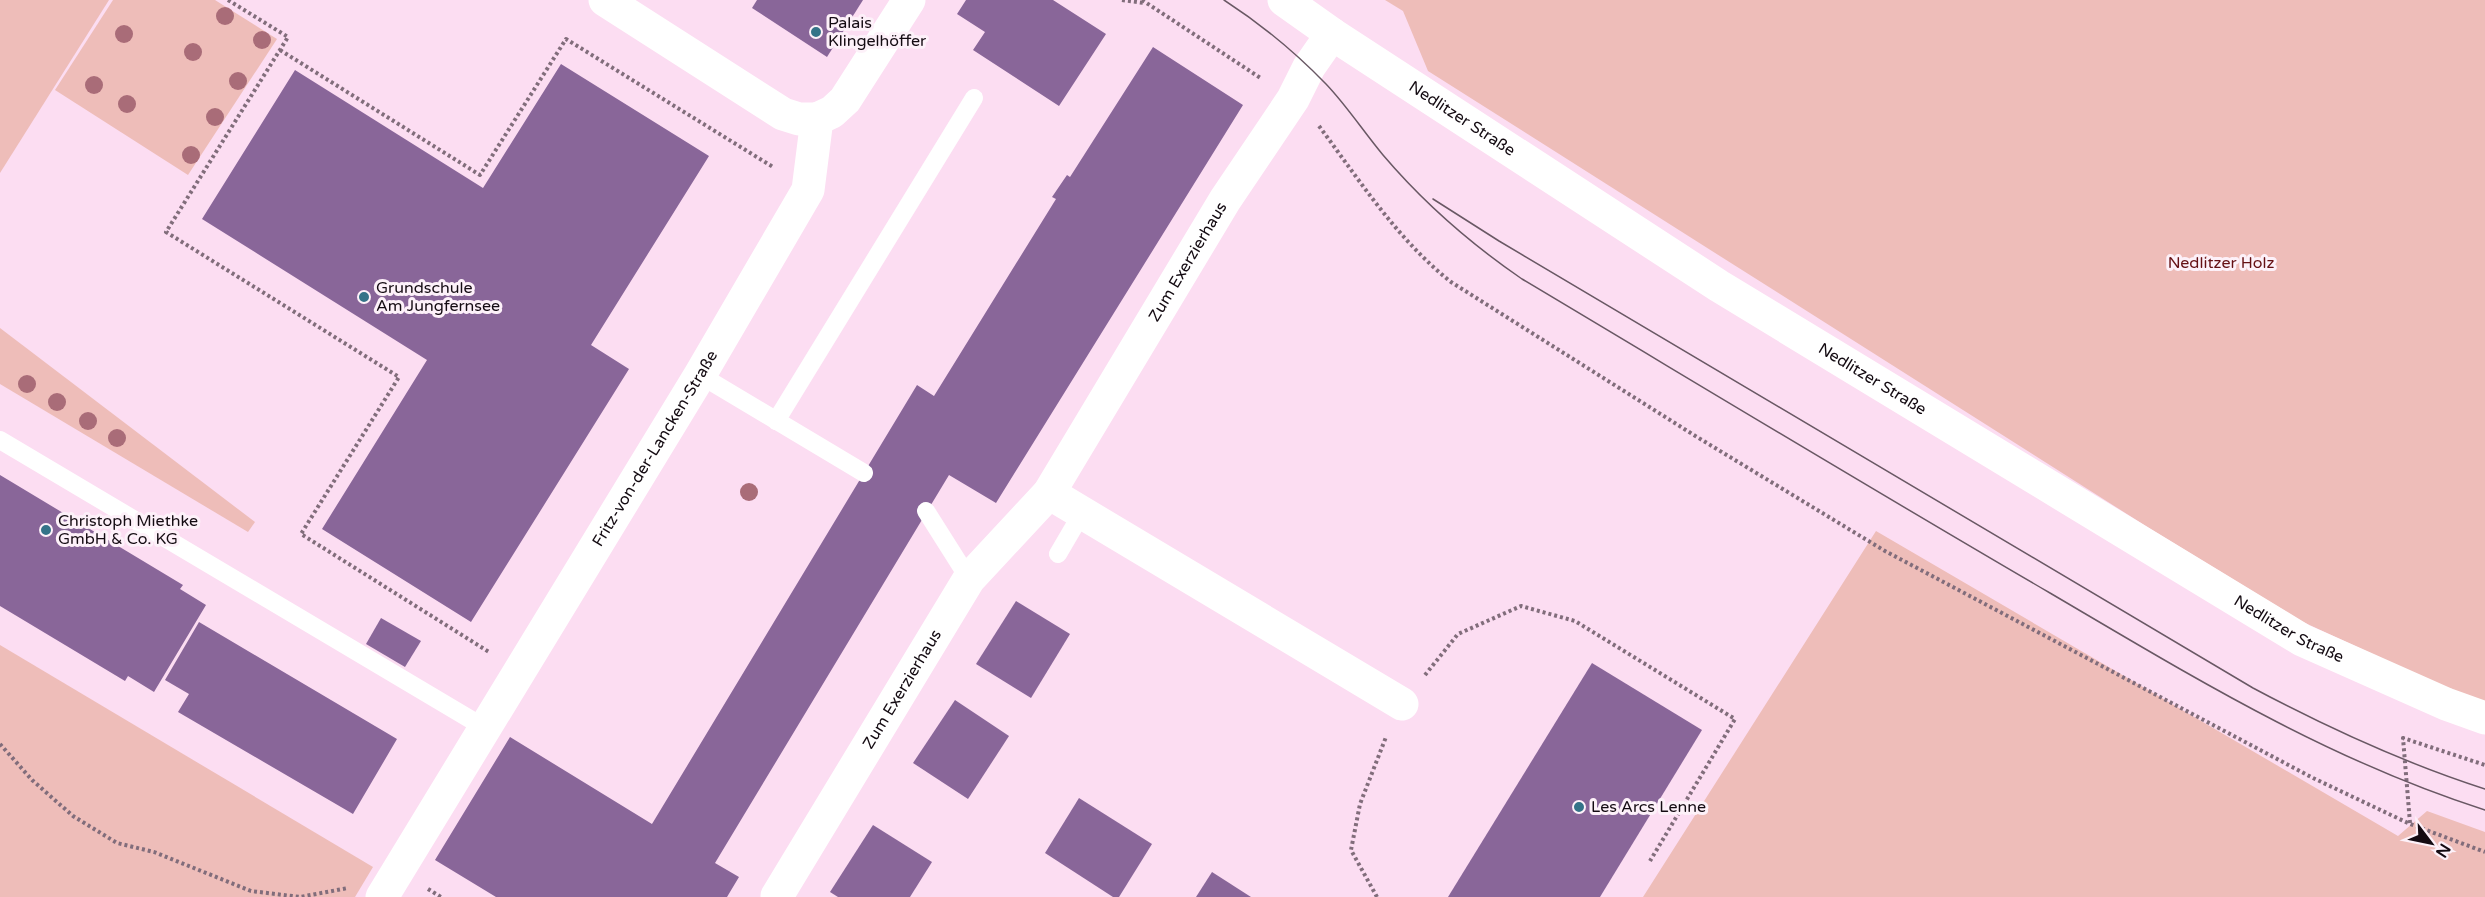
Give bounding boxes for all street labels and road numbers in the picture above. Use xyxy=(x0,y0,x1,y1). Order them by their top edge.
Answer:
street label: Nedlitzer Straße xyxy=(1405,77,1519,161)
street label: Zum Exerzierhaus xyxy=(1144,198,1231,325)
street label: Nedlitzer Straße xyxy=(1815,339,1930,420)
street label: Fritz-von-der-Lancken-Straße xyxy=(588,347,722,550)
street label: Nedlitzer Straße xyxy=(2230,591,2347,667)
street label: Zum Exerzierhaus xyxy=(858,626,946,753)

